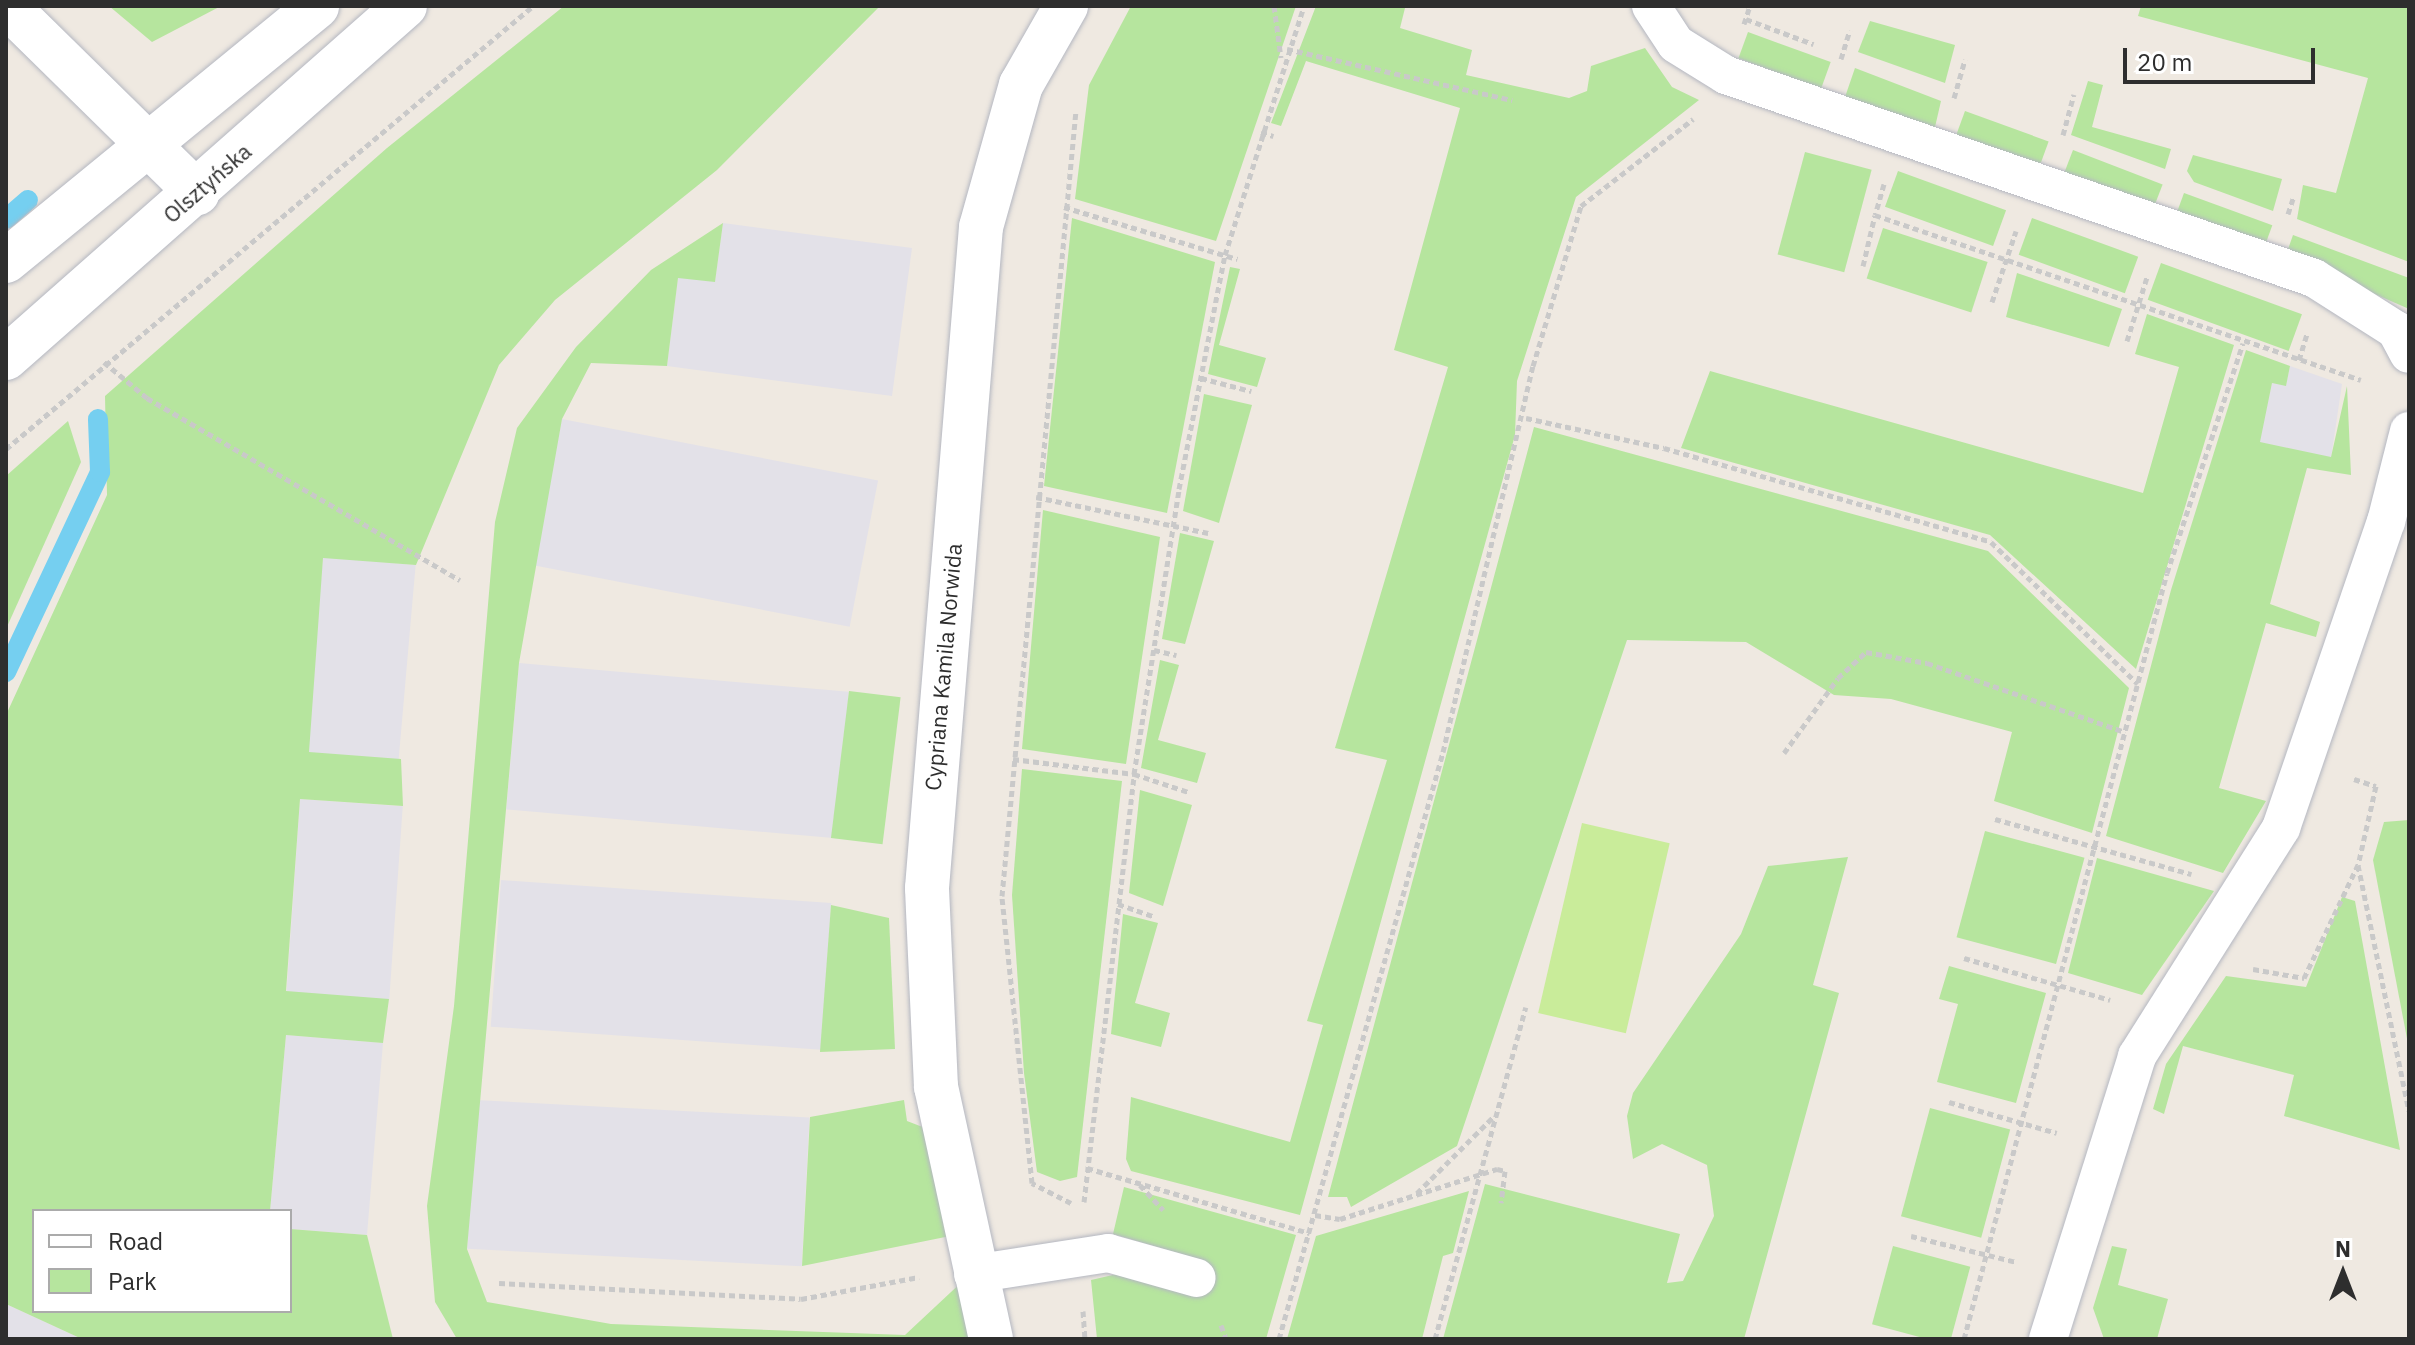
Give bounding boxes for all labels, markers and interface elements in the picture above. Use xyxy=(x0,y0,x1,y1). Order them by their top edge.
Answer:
scale bar xyxy=(2127,32,2319,82)
text: 20 m xyxy=(2137,46,2192,78)
street label: Olsztyńska xyxy=(158,138,256,228)
street label: Cypriana Kamila Norwida xyxy=(919,542,967,792)
legend xyxy=(32,1209,292,1313)
text: Road xyxy=(108,1225,163,1257)
north arrow xyxy=(2303,1233,2383,1313)
text: N xyxy=(2335,1234,2351,1263)
text: Park xyxy=(108,1265,157,1297)

